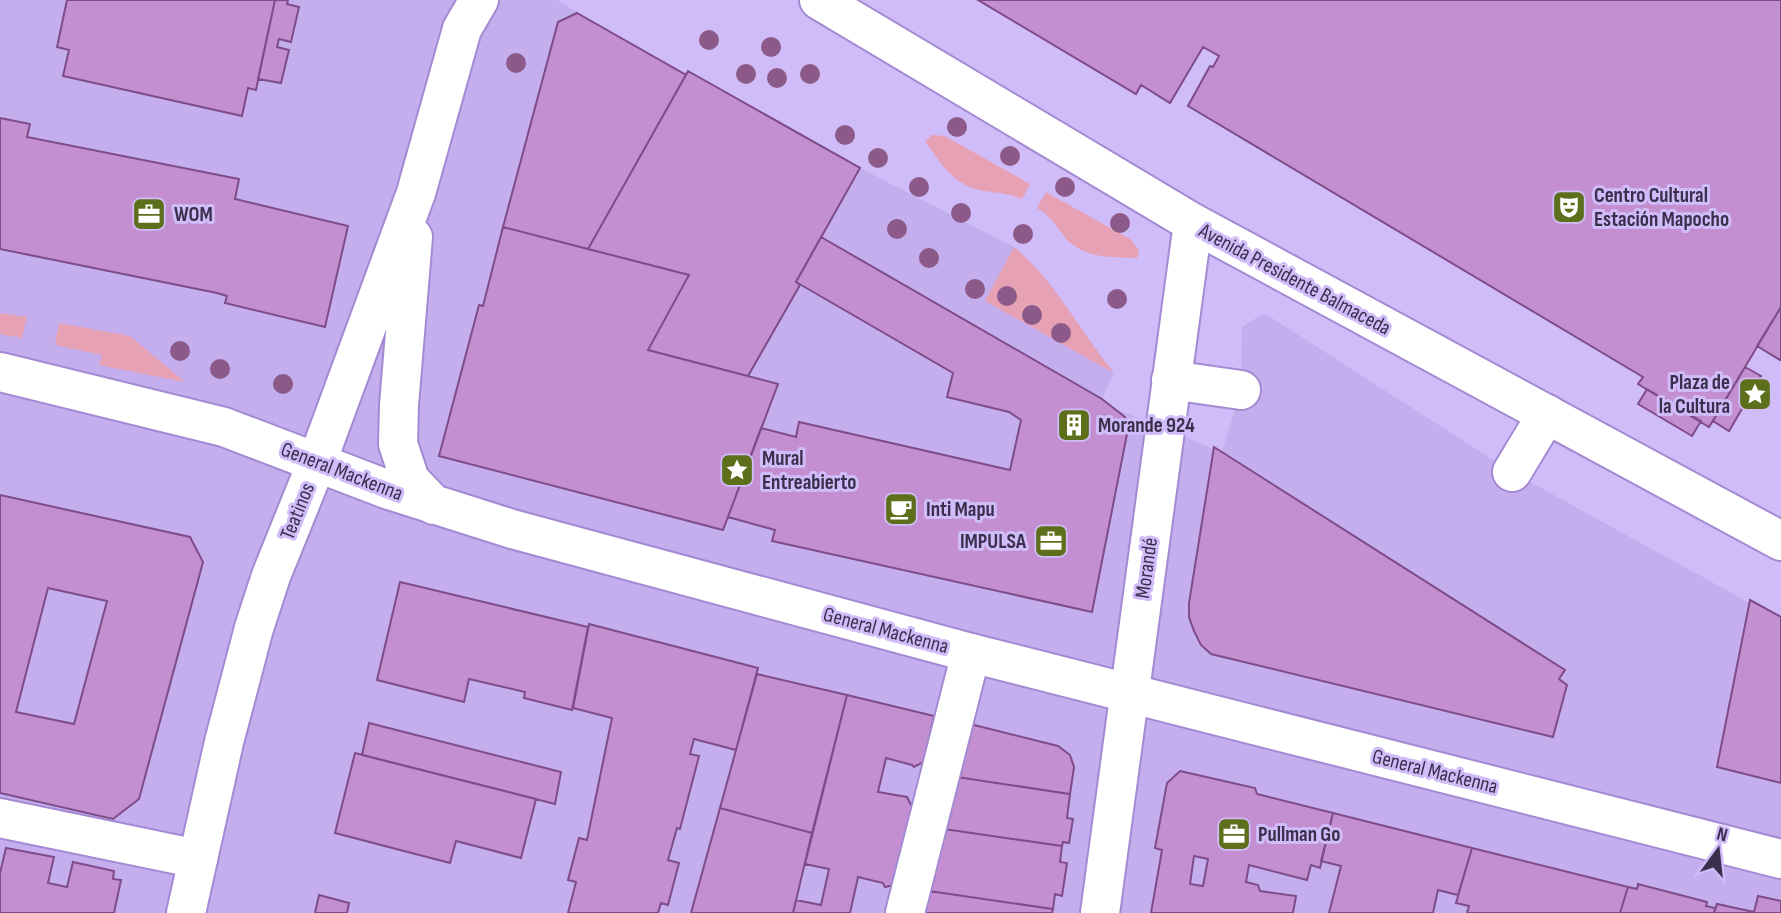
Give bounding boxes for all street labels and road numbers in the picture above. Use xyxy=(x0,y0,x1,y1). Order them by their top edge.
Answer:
street label: Avenida Presidente Balmaceda xyxy=(1194,218,1395,341)
street label: General Mackenna xyxy=(277,437,406,506)
street label: Teatinos xyxy=(275,479,320,543)
street label: Morandé xyxy=(1130,536,1163,600)
street label: General Mackenna xyxy=(821,602,951,659)
street label: General Mackenna xyxy=(1369,744,1500,799)

